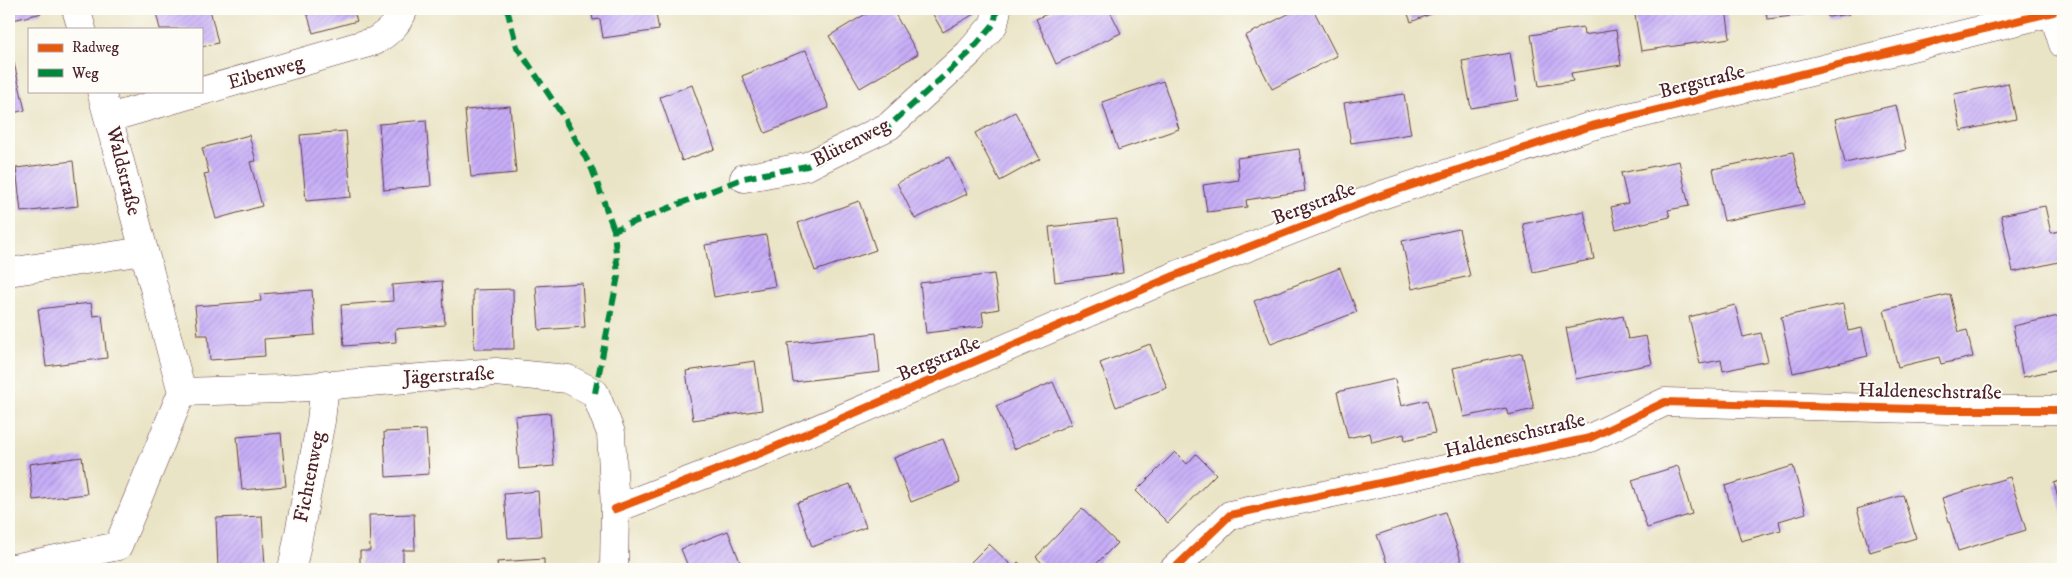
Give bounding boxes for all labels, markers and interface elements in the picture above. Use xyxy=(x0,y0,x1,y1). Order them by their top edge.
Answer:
legend xyxy=(28,28,202,92)
text: Radweg xyxy=(72,38,120,57)
street label: Eibenweg xyxy=(225,50,307,96)
street label: Bergstraße xyxy=(1657,59,1747,105)
text: Weg xyxy=(71,64,99,83)
street label: Blütenweg xyxy=(808,113,894,173)
street label: Waldstraße xyxy=(100,123,146,218)
street label: Bergstraße xyxy=(1269,177,1359,231)
street label: Bergstraße xyxy=(894,330,984,388)
street label: Jägerstraße xyxy=(401,361,495,391)
street label: Haldeneschstraße xyxy=(1858,378,2002,406)
street label: Haldeneschstraße xyxy=(1442,408,1588,464)
street label: Fichtenweg xyxy=(289,429,331,525)

